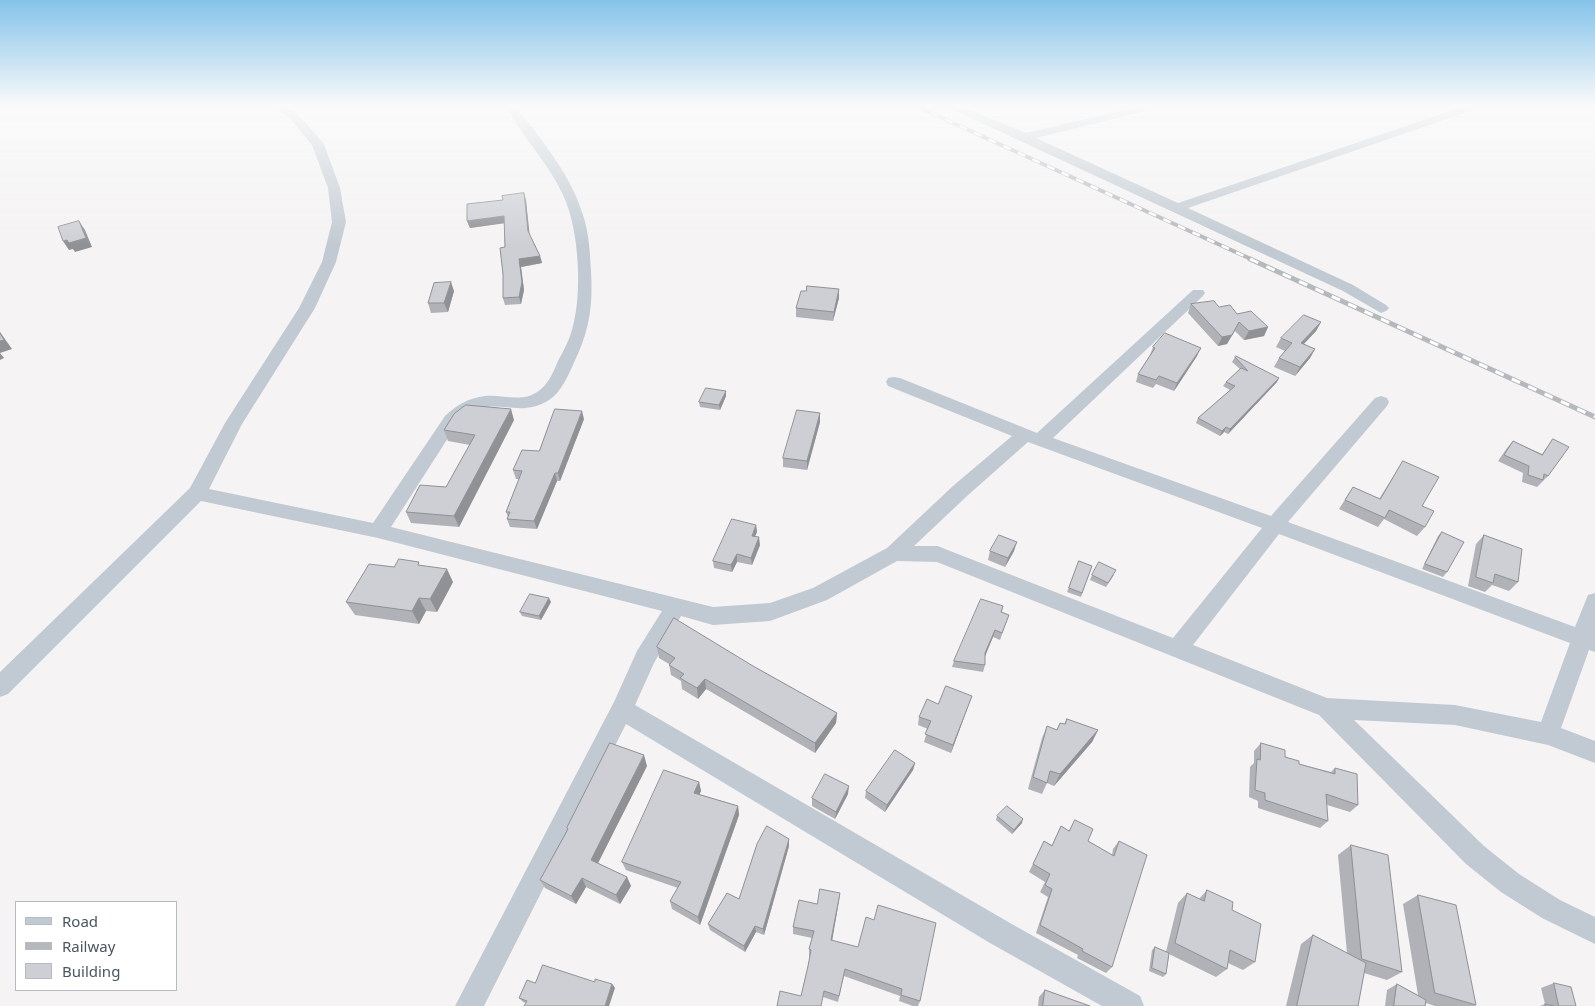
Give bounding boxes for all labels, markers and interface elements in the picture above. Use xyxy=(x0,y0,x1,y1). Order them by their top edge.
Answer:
legend xyxy=(15,901,178,991)
text: Road xyxy=(62,911,98,931)
text: Railway xyxy=(62,936,115,956)
text: Building xyxy=(62,961,120,981)

